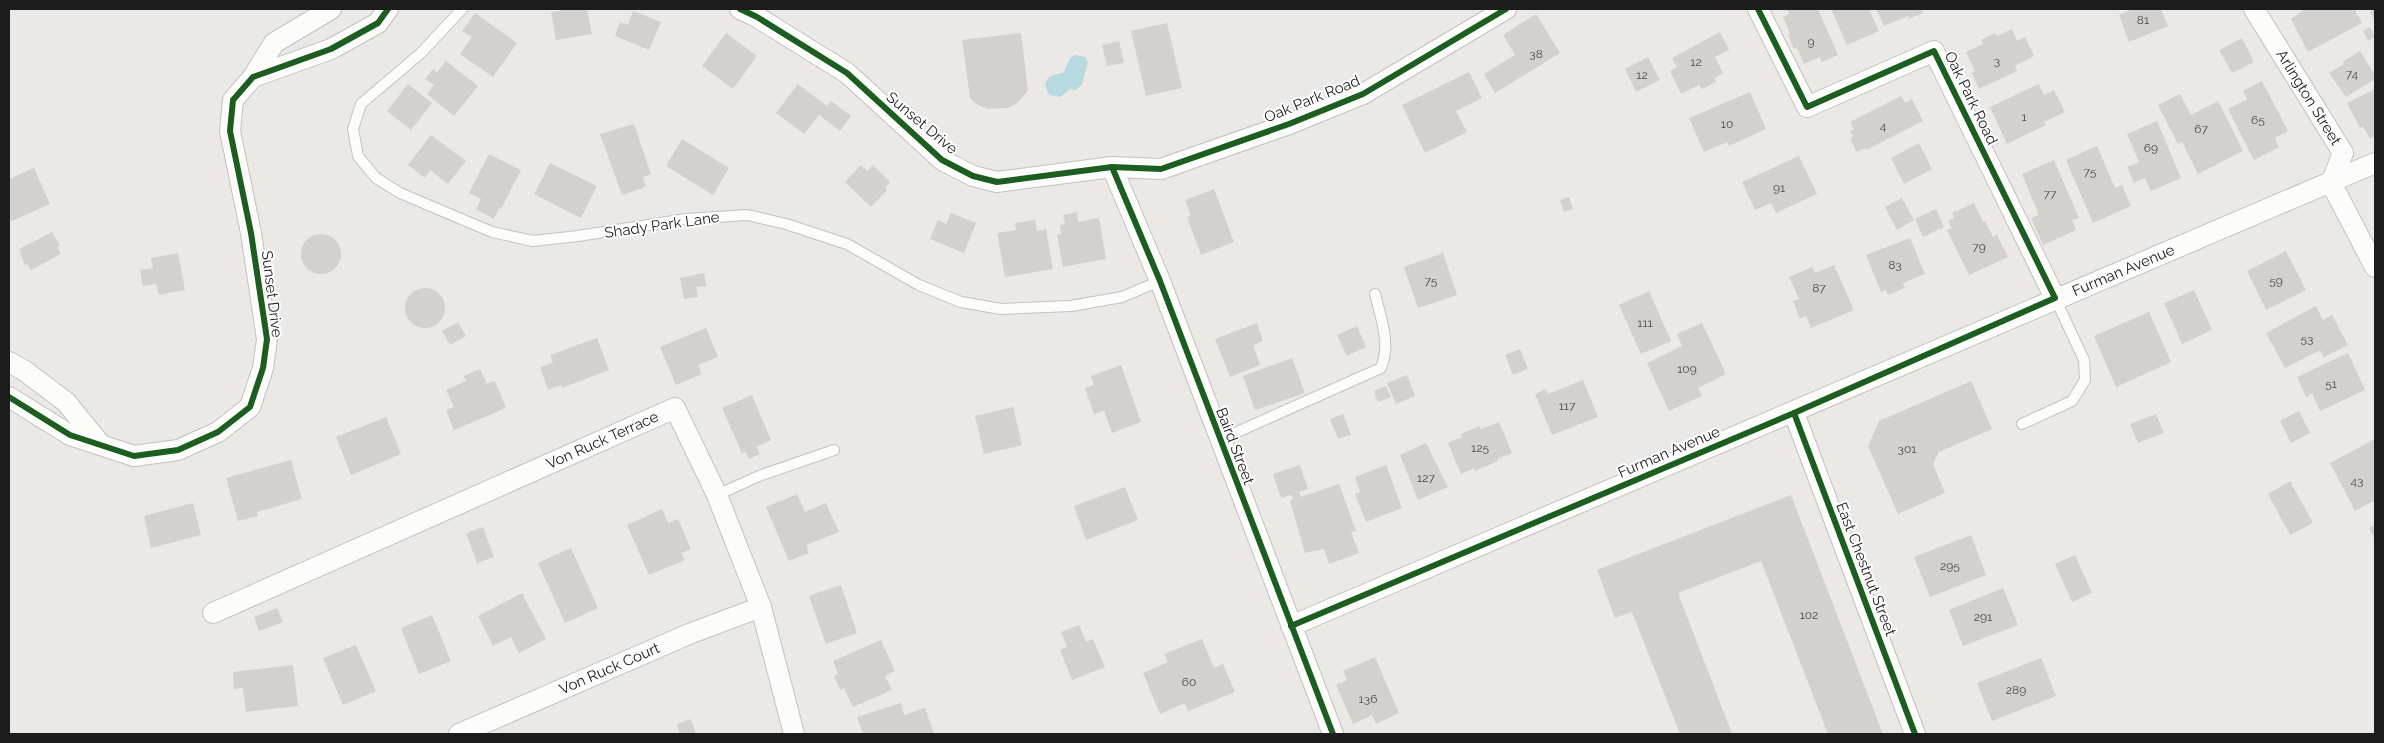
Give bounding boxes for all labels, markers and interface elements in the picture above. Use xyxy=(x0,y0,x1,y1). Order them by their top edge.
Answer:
house number: 81 xyxy=(2137,13,2149,27)
house number: 9 xyxy=(1807,35,1815,49)
street label: Arlington Street xyxy=(2272,46,2345,149)
house number: 38 xyxy=(1529,47,1543,61)
street label: Oak Park Road xyxy=(1941,48,2001,148)
house number: 3 xyxy=(1994,54,2000,68)
house number: 12 xyxy=(1690,55,1702,69)
house number: 74 xyxy=(2346,67,2359,81)
house number: 12 xyxy=(1636,68,1648,82)
street label: Oak Park Road xyxy=(1262,72,1362,126)
street label: Sunset Drive xyxy=(883,88,961,158)
house number: 1 xyxy=(2021,110,2027,124)
house number: 65 xyxy=(2251,113,2265,127)
house number: 10 xyxy=(1721,117,1733,131)
house number: 4 xyxy=(1880,119,1887,133)
house number: 67 xyxy=(2194,122,2208,136)
house number: 69 xyxy=(2144,141,2158,155)
house number: 75 xyxy=(2084,165,2097,179)
house number: 91 xyxy=(1773,181,1785,195)
house number: 77 xyxy=(2044,187,2057,201)
street label: Shady Park Lane xyxy=(603,208,721,242)
house number: 79 xyxy=(1972,240,1986,254)
street label: Furman Avenue xyxy=(2069,241,2177,300)
street label: Sunset Drive xyxy=(258,250,286,339)
house number: 83 xyxy=(1888,258,1902,272)
house number: 75 xyxy=(1425,274,1438,288)
house number: 59 xyxy=(2269,274,2283,288)
house number: 87 xyxy=(1812,281,1826,295)
house number: 111 xyxy=(1637,316,1653,330)
house number: 53 xyxy=(2301,332,2313,346)
house number: 109 xyxy=(1677,362,1697,376)
house number: 51 xyxy=(2325,377,2337,391)
house number: 117 xyxy=(1559,399,1576,413)
street label: Baird Street xyxy=(1212,405,1258,487)
street label: Von Ruck Terrace xyxy=(543,407,661,473)
street label: Furman Avenue xyxy=(1615,422,1723,482)
house number: 125 xyxy=(1471,441,1489,455)
house number: 301 xyxy=(1898,442,1916,456)
house number: 127 xyxy=(1417,471,1435,485)
house number: 43 xyxy=(2351,474,2363,488)
street label: East Chestnut Street xyxy=(1832,500,1900,638)
house number: 295 xyxy=(1940,559,1960,573)
house number: 102 xyxy=(1800,608,1818,622)
house number: 291 xyxy=(1974,610,1992,624)
street label: Von Ruck Court xyxy=(556,639,662,698)
house number: 60 xyxy=(1182,675,1196,689)
house number: 289 xyxy=(2006,683,2026,697)
house number: 136 xyxy=(1359,692,1377,706)

